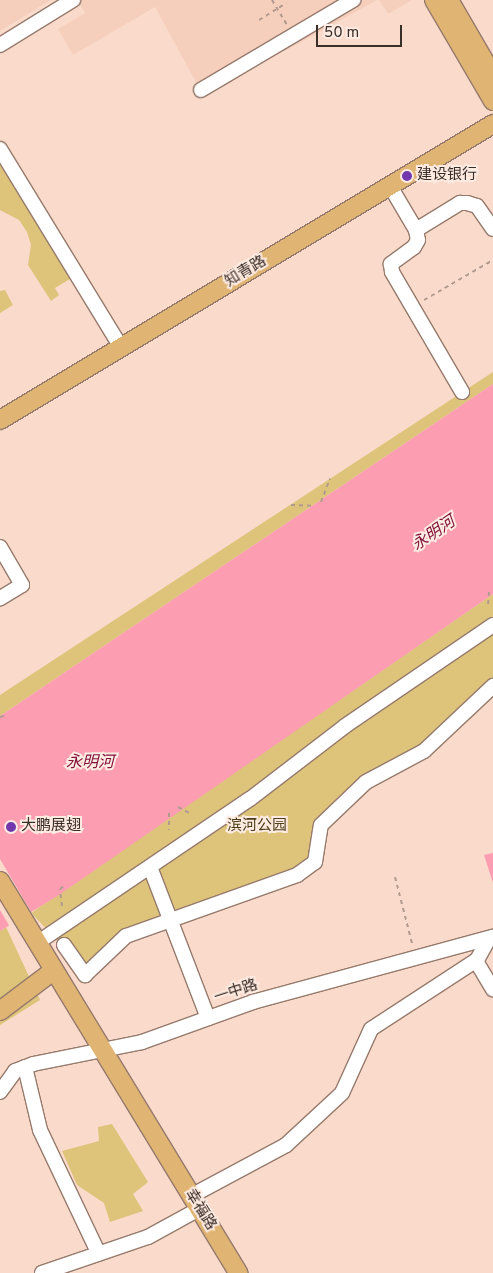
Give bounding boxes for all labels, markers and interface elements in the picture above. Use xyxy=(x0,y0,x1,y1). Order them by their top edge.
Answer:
scale bar xyxy=(318,15,404,47)
text: 50 m xyxy=(324,24,359,43)
place label: 建设银行 xyxy=(417,167,477,185)
marker: 建设银行 xyxy=(401,170,413,182)
street label: 知青路 xyxy=(222,253,270,291)
water label: 永明河 xyxy=(409,513,459,555)
water label: 永明河 xyxy=(66,753,114,773)
place label: 大鹏展翅 xyxy=(21,818,81,836)
park label: 滨河公园 xyxy=(227,818,287,836)
marker: 大鹏展翅 xyxy=(5,821,17,833)
street label: 一中路 xyxy=(212,976,260,1008)
street label: 幸福路 xyxy=(180,1186,220,1234)

